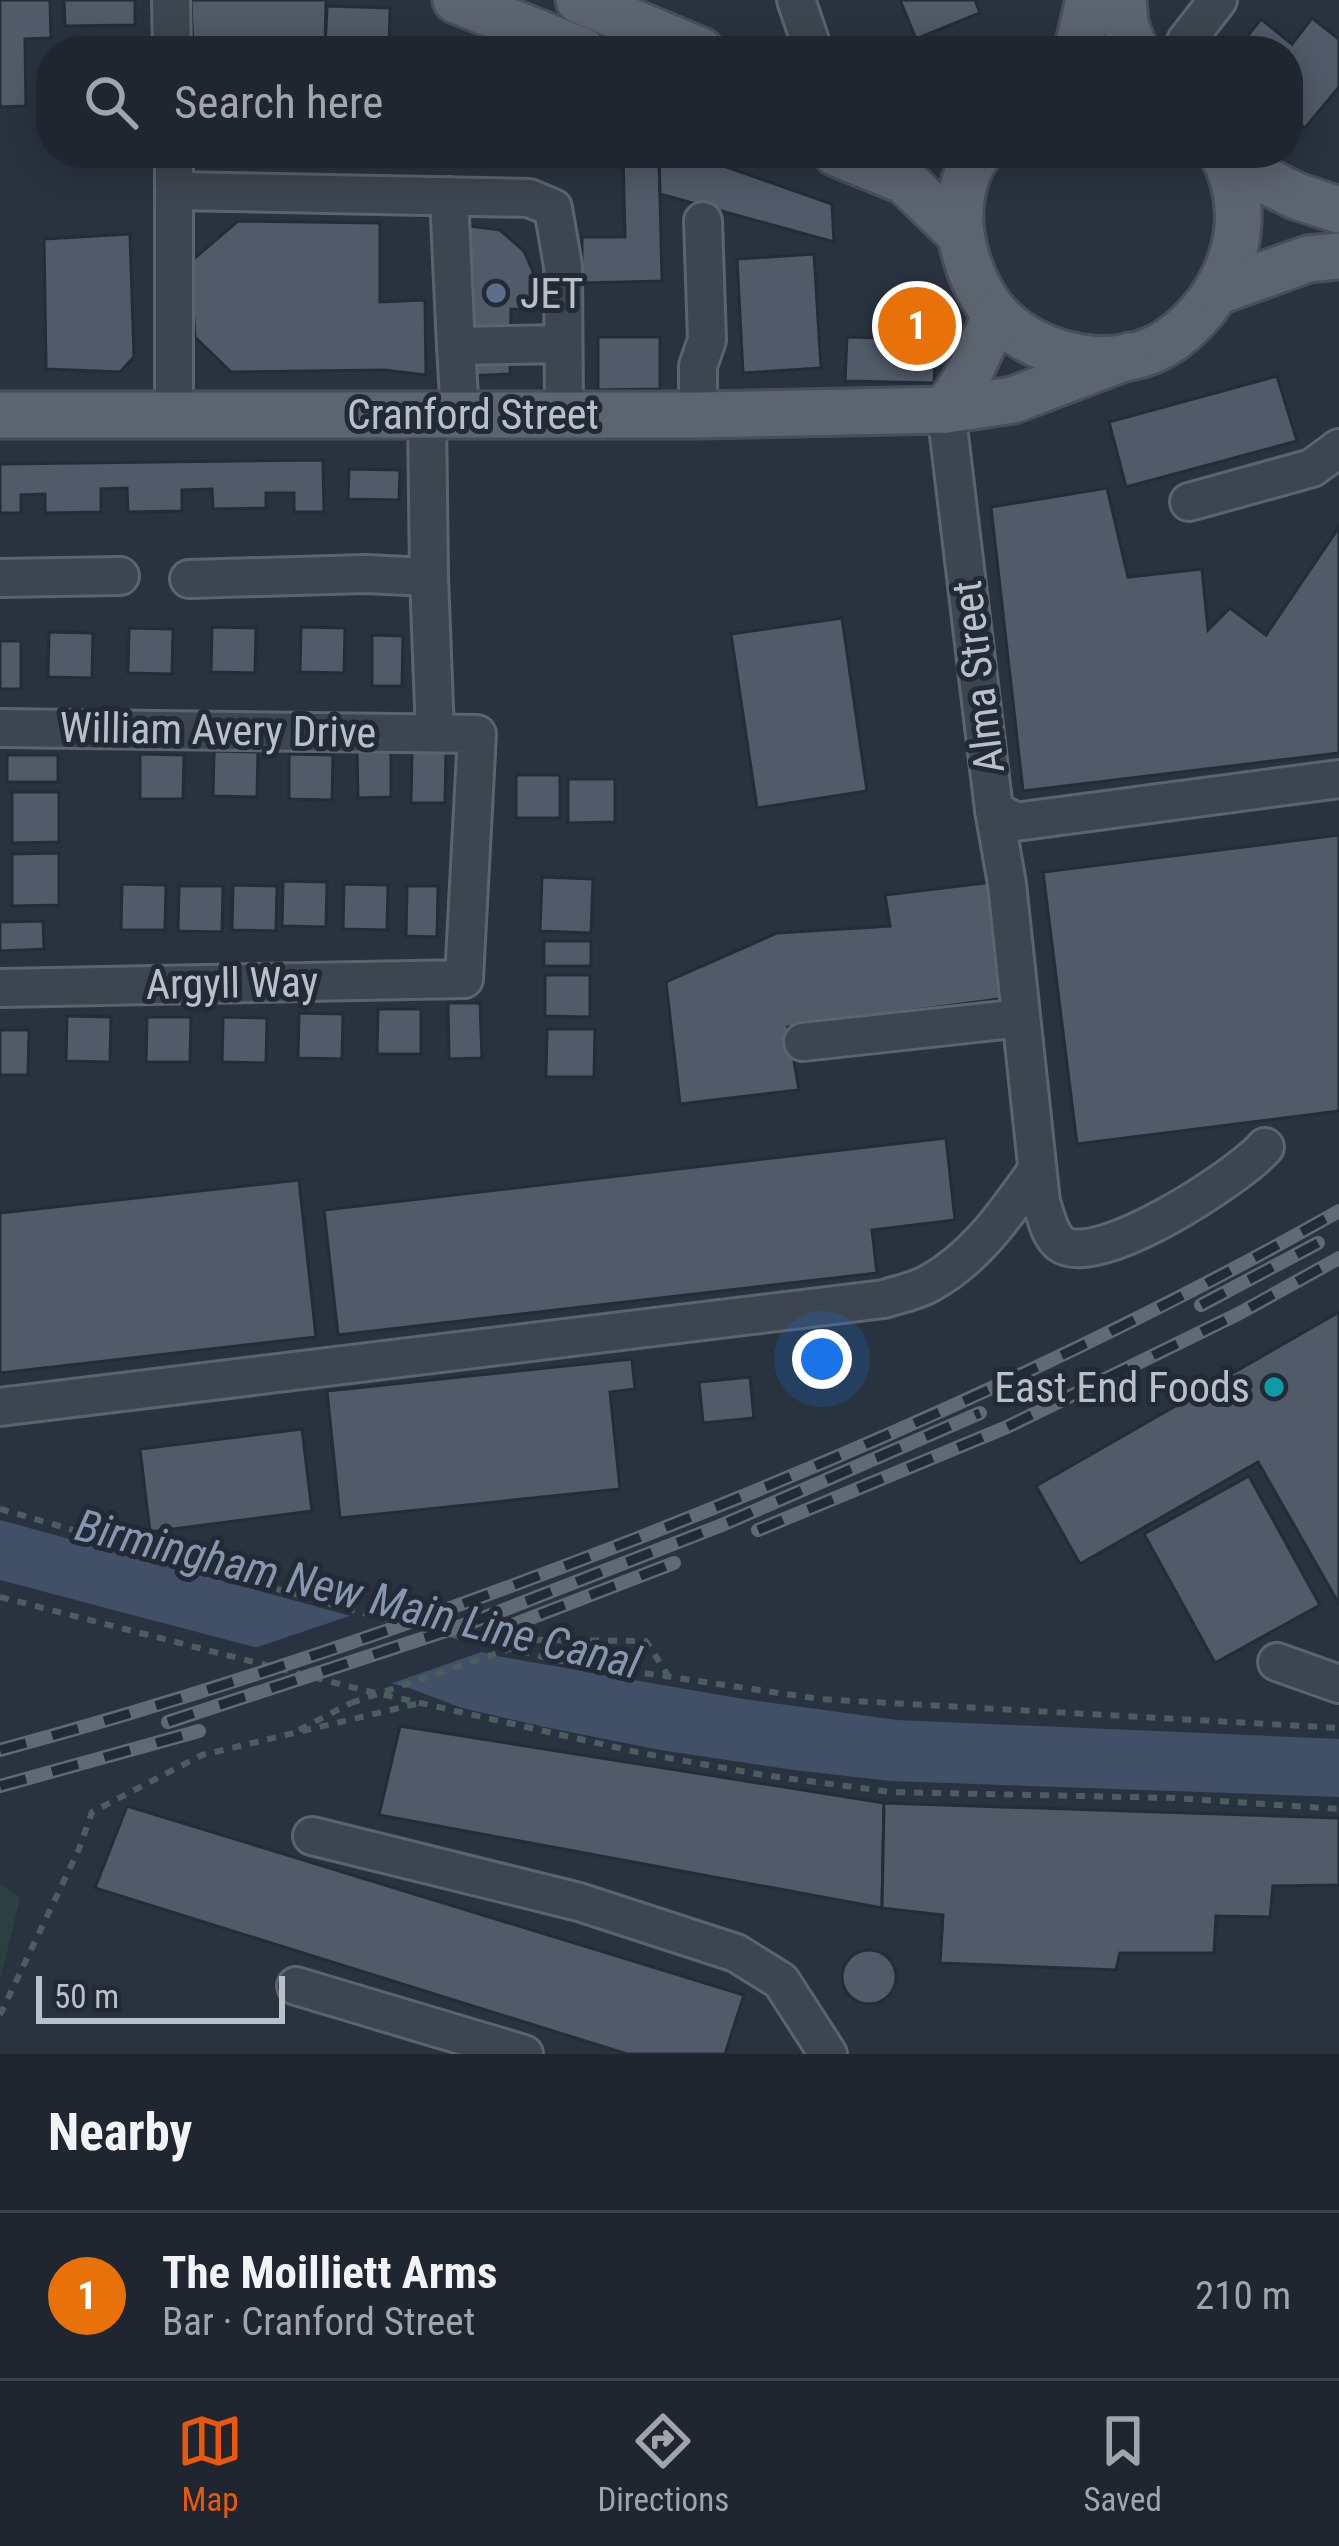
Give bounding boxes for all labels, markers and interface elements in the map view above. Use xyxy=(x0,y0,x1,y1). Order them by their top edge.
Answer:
search box xyxy=(36,36,1303,168)
icon: search xyxy=(78,69,144,135)
text: Search here xyxy=(174,76,383,129)
place label: JET xyxy=(520,269,583,318)
marker: JET xyxy=(483,280,509,306)
pin: 1 xyxy=(878,281,956,371)
street label: Cranford Street xyxy=(347,390,599,439)
street label: Alma Street xyxy=(942,578,1014,776)
street label: William Avery Drive xyxy=(59,703,377,757)
street label: Argyll Way xyxy=(145,957,319,1009)
your location xyxy=(792,1329,852,1389)
place label: East End Foods xyxy=(994,1363,1250,1412)
marker: East End Foods xyxy=(1261,1374,1287,1400)
water label: Birmingham New Main Line Canal xyxy=(70,1498,647,1690)
scale bar xyxy=(36,1970,285,2023)
text: 50 m xyxy=(54,1977,119,2016)
text: Nearby xyxy=(48,2103,192,2162)
text: The Moilliett Arms xyxy=(162,2246,497,2299)
text: 1 xyxy=(77,2273,97,2319)
text: 210 m xyxy=(1195,2273,1291,2319)
text: Bar · Cranford Street xyxy=(162,2299,475,2345)
tab: Map xyxy=(177,2408,243,2519)
tab: Directions xyxy=(597,2408,729,2519)
tab: Saved xyxy=(1083,2408,1162,2519)

